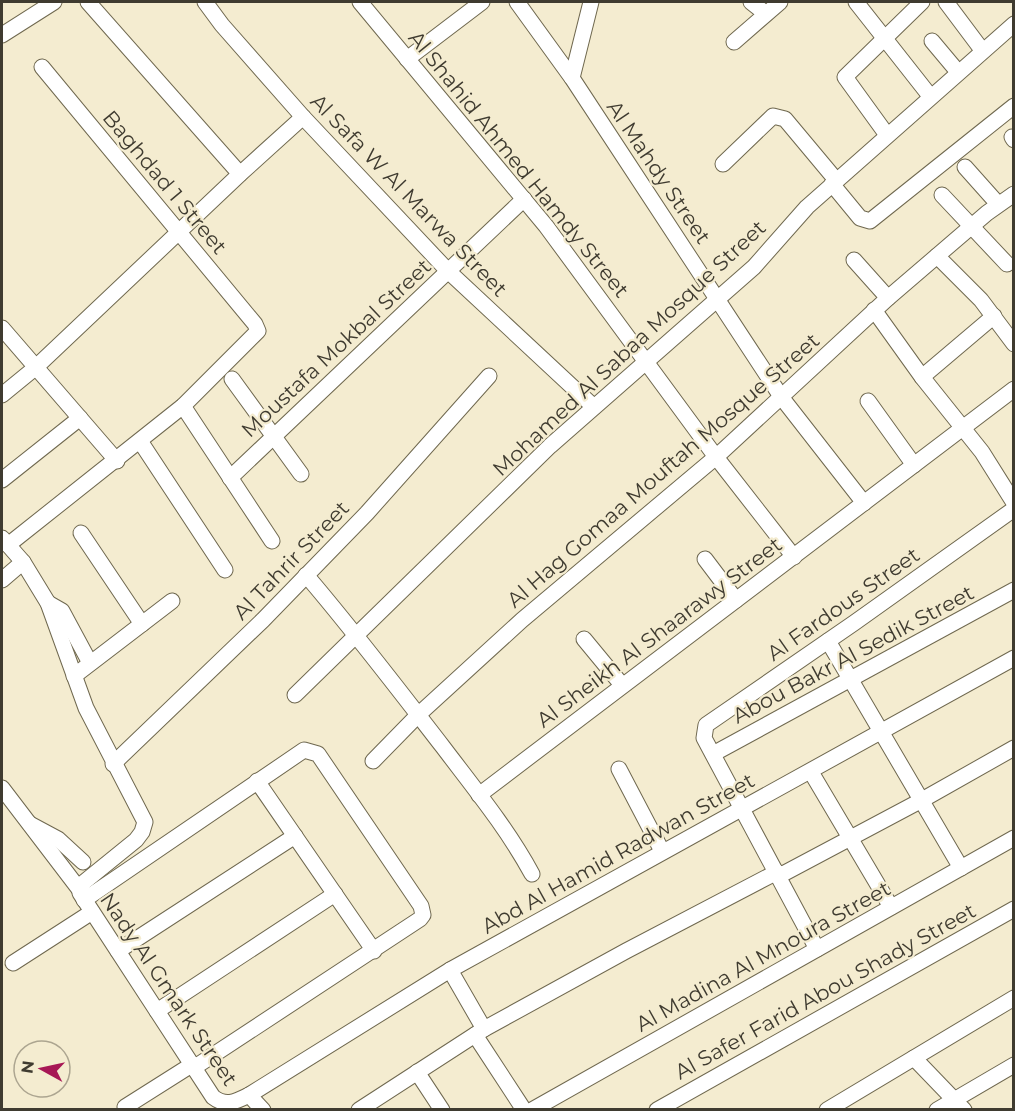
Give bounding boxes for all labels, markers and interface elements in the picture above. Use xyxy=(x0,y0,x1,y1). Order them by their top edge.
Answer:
street label: Al Shahid Ahmed Hamdy Street xyxy=(404,26,634,302)
street label: Al Safa W Al Marwa Street xyxy=(306,88,512,302)
street label: Al Mahdy Street xyxy=(602,96,716,248)
street label: Baghdad 1 Street xyxy=(98,105,232,259)
street label: Mohamed Al Sabaa Mosque Street xyxy=(487,215,771,481)
street label: Moustafa Mokbal Street xyxy=(236,254,436,442)
street label: Al Hag Gomaa Mouftah Mosque Street xyxy=(502,327,824,613)
street label: Al Tahrir Street xyxy=(228,495,354,625)
street label: Al Sheikh Al Shaarawy Street xyxy=(531,532,787,732)
street label: Al Fardous Street xyxy=(762,542,924,666)
street label: Abou Bakr Al Sedik Street xyxy=(728,580,978,728)
street label: Abd Al Hamid Radwan Street xyxy=(477,767,759,939)
street label: Al Madina Al Mnoura Street xyxy=(631,875,895,1037)
street label: Nady Al Gmark Street xyxy=(95,888,243,1090)
street label: Al Safer Farid Abou Shady Street xyxy=(670,898,980,1084)
north arrow xyxy=(12,1039,72,1099)
text: N xyxy=(17,1059,38,1075)

